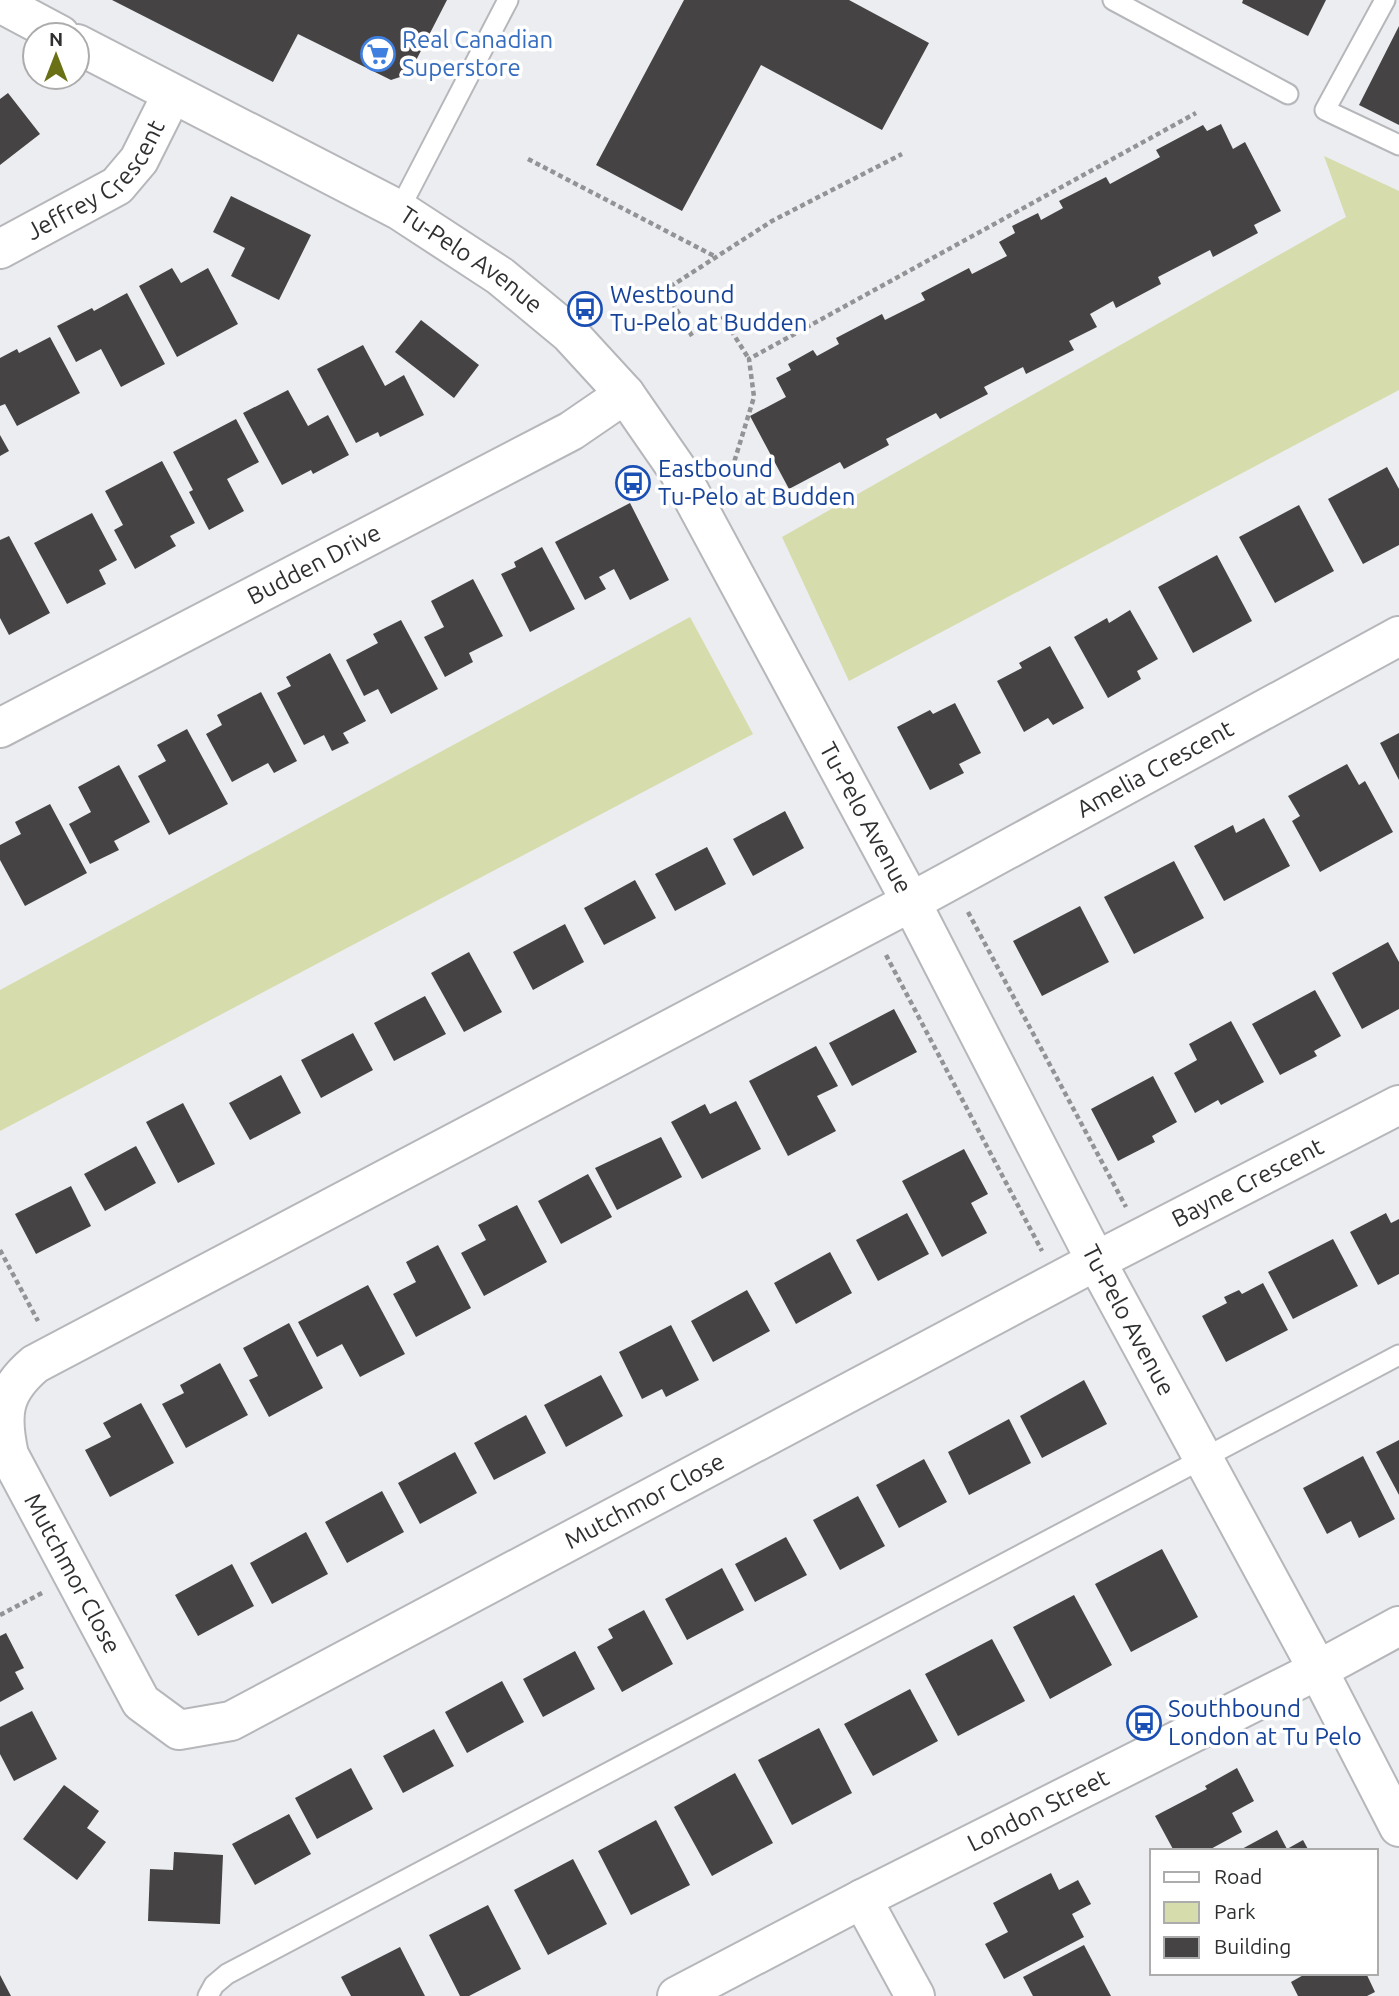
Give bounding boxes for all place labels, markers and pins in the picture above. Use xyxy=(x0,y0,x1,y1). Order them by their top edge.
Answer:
place label: Real Canadian Superstore xyxy=(402,26,553,81)
supermarket icon: Real Canadian Superstore xyxy=(359,35,397,73)
place label: Westbound Tu-Pelo at Budden xyxy=(610,281,808,336)
bus stop icon: Westbound Tu-Pelo at Budden xyxy=(566,290,604,328)
place label: Eastbound Tu-Pelo at Budden xyxy=(658,455,856,510)
bus stop icon: Eastbound Tu-Pelo at Budden xyxy=(614,464,652,502)
place label: Southbound London at Tu Pelo xyxy=(1168,1695,1362,1750)
bus stop icon: Southbound London at Tu Pelo xyxy=(1125,1704,1163,1742)

